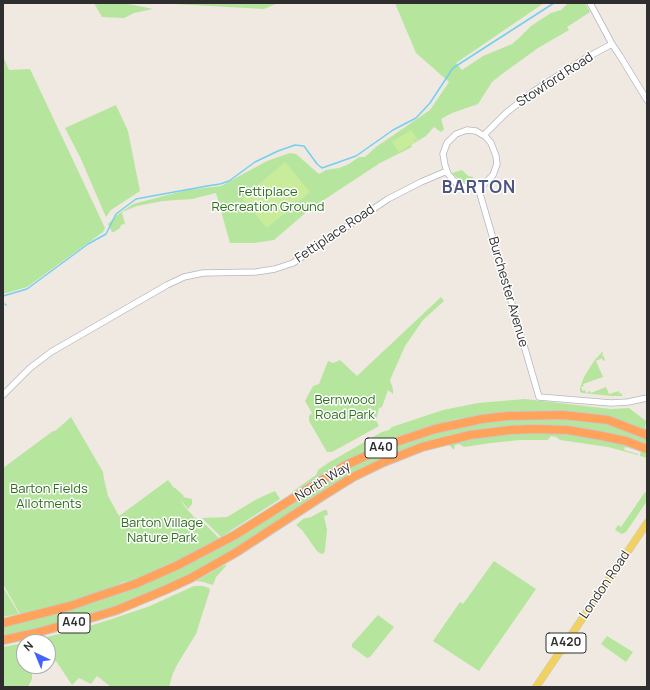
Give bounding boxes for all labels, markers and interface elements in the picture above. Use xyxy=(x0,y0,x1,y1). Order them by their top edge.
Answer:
street label: Stowford Road xyxy=(514,49,596,111)
district label: BARTON xyxy=(442,178,516,198)
park label: Fettiplace Recreation Ground xyxy=(211,184,325,215)
street label: Fettiplace Road xyxy=(292,202,378,266)
street label: Burchester Avenue xyxy=(485,235,531,349)
park label: Bernwood Road Park xyxy=(315,392,375,423)
road number: A40 xyxy=(365,438,397,458)
street label: North Way xyxy=(293,459,353,505)
park label: Barton Fields Allotments xyxy=(10,481,88,512)
park label: Barton Village Nature Park xyxy=(121,515,203,546)
street label: London Road xyxy=(577,548,633,622)
road number: A40 xyxy=(58,613,90,633)
road number: A420 xyxy=(546,633,586,653)
north arrow xyxy=(16,634,56,674)
text: N xyxy=(20,638,36,654)

